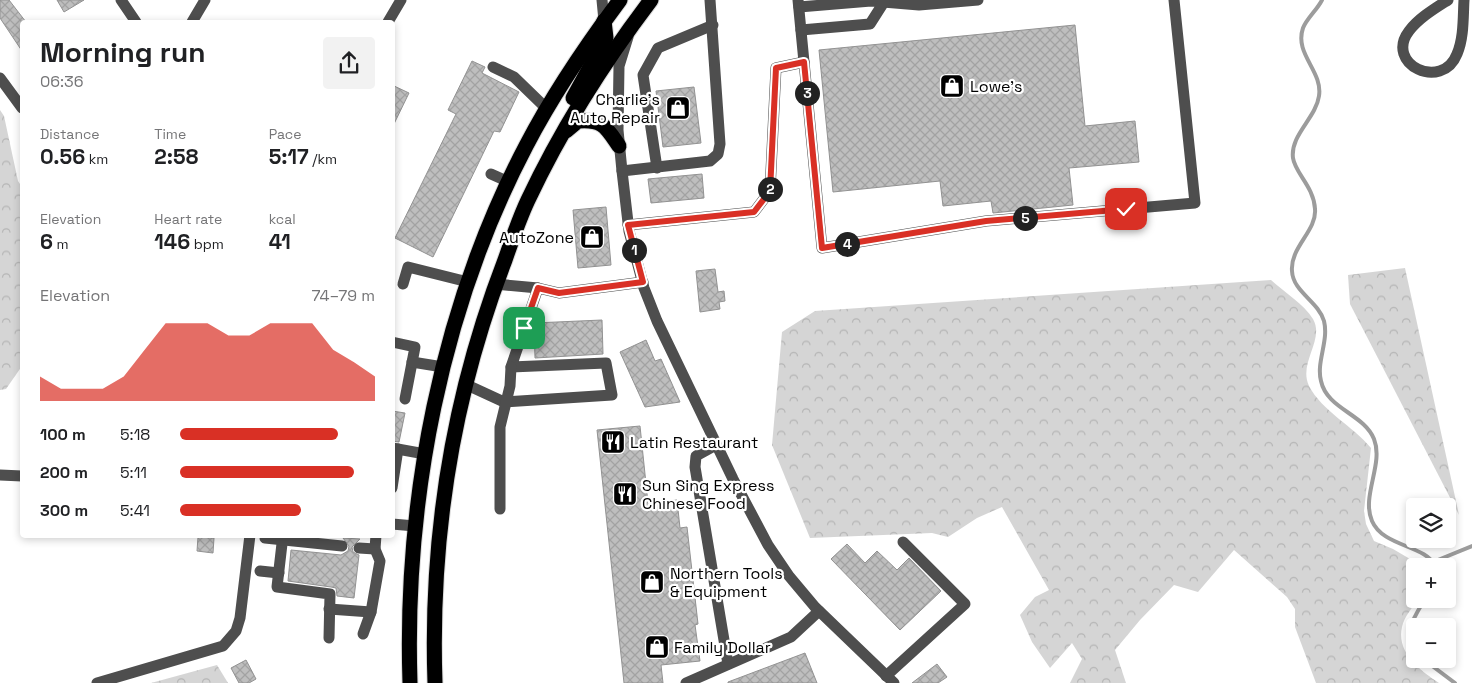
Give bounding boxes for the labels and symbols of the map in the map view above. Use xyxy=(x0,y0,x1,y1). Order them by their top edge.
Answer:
shop icon: Lowe's xyxy=(939,73,965,99)
place label: Lowe's xyxy=(970,76,1022,97)
pin: 3 xyxy=(794,80,820,106)
place label: Charlie's Auto Repair xyxy=(570,89,660,128)
shop icon: Charlie's Auto Repair xyxy=(665,95,691,121)
pin: 2 xyxy=(758,176,782,202)
pin xyxy=(1105,188,1147,230)
pin: 5 xyxy=(1012,206,1038,230)
shop icon: AutoZone xyxy=(579,224,605,250)
place label: AutoZone xyxy=(499,227,574,248)
pin: 4 xyxy=(834,232,860,256)
pin: 1 xyxy=(622,238,646,262)
pin xyxy=(503,307,545,349)
restaurant icon: Latin Restaurant xyxy=(600,429,626,455)
place label: Latin Restaurant xyxy=(630,432,758,453)
place label: Sun Sing Express Chinese Food xyxy=(642,475,774,514)
restaurant icon: Sun Sing Express Chinese Food xyxy=(612,481,638,507)
place label: Northern Tools & Equipment xyxy=(670,563,783,602)
shop icon: Northern Tools & Equipment xyxy=(639,569,665,595)
shop icon: Family Dollar xyxy=(644,634,670,660)
place label: Family Dollar xyxy=(674,637,771,658)

